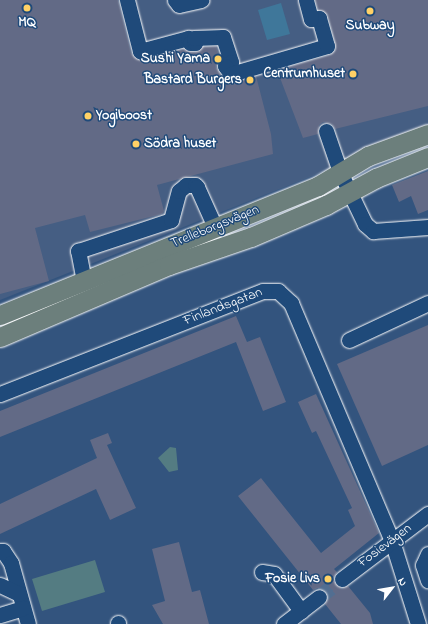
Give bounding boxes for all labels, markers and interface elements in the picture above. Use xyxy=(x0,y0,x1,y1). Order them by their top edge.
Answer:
marker: MQ xyxy=(22,3,32,13)
marker: Subway xyxy=(365,6,375,16)
place label: MQ xyxy=(18,15,36,31)
place label: Subway xyxy=(346,18,394,34)
place label: Sushi Yama xyxy=(141,51,210,67)
marker: Sushi Yama xyxy=(213,54,223,64)
place label: Centrumhuset xyxy=(264,66,345,82)
marker: Centrumhuset xyxy=(348,69,358,79)
place label: Bastard Burgers xyxy=(144,72,242,88)
marker: Bastard Burgers xyxy=(245,75,255,85)
place label: Yogiboost xyxy=(96,108,152,124)
marker: Yogiboost xyxy=(83,111,93,121)
place label: Södra huset xyxy=(144,136,216,152)
marker: Södra huset xyxy=(131,139,141,149)
street label: Trelleborgsvägen xyxy=(168,202,262,252)
street label: Finlandsgatan xyxy=(181,284,265,330)
street label: Fosievägen xyxy=(355,520,415,572)
north arrow xyxy=(372,568,412,608)
place label: Fosie Livs xyxy=(265,571,320,587)
marker: Fosie Livs xyxy=(323,574,333,584)
text: N xyxy=(394,575,411,589)

